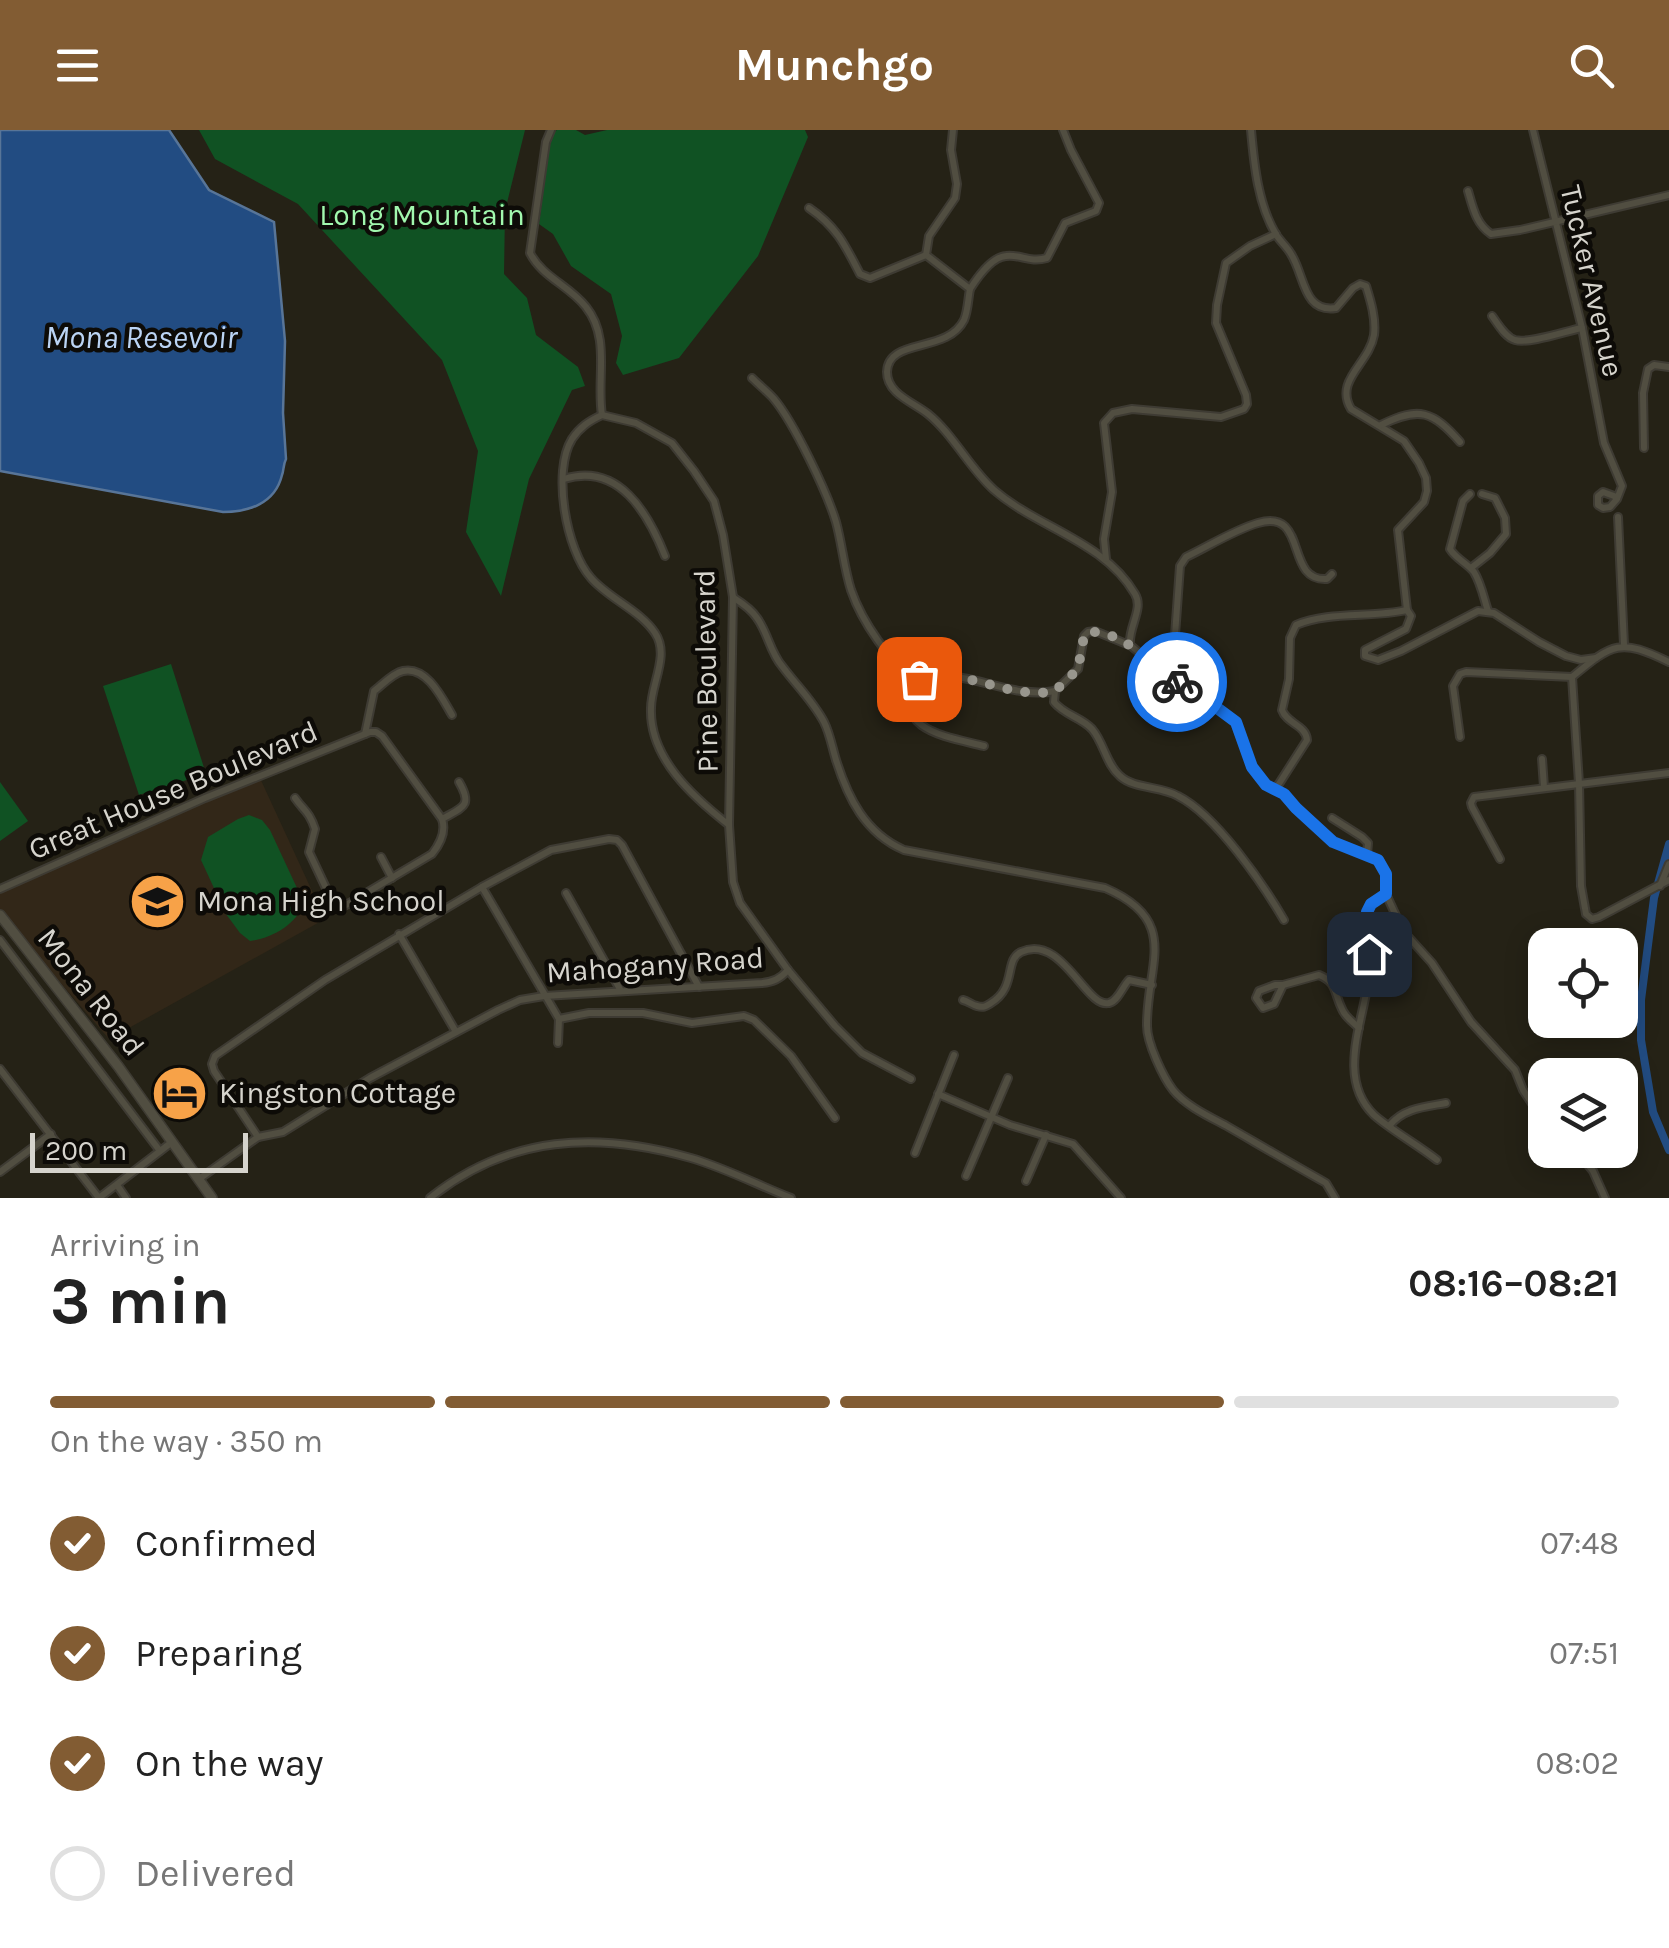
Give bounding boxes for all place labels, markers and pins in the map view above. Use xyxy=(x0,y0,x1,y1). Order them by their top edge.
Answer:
pin xyxy=(877,637,962,722)
school or university icon: Mona High School xyxy=(128,871,188,931)
place label: Mona High School xyxy=(197,883,445,919)
pin xyxy=(1327,912,1412,997)
hotel icon: Kingston Cottage xyxy=(150,1063,210,1123)
place label: Kingston Cottage xyxy=(219,1075,456,1111)

